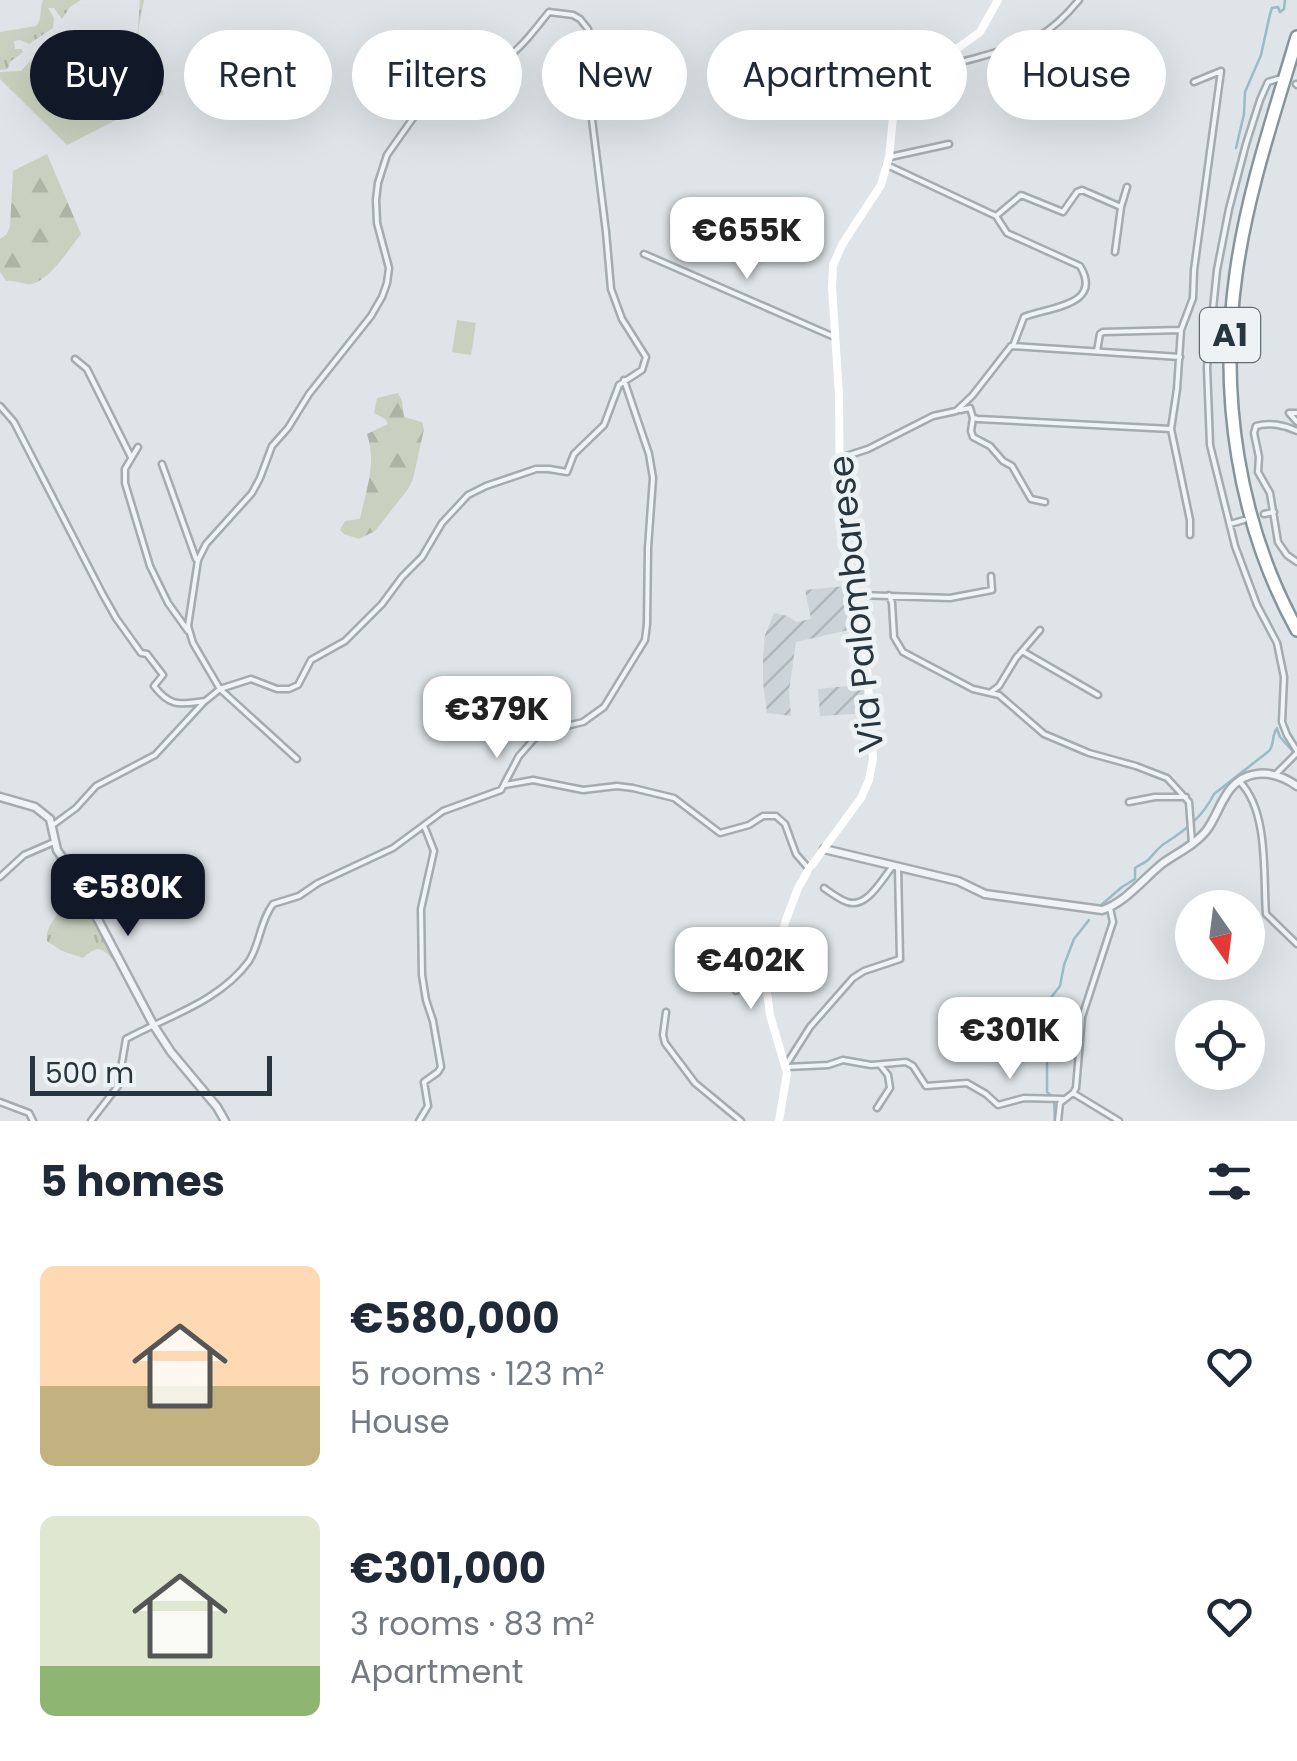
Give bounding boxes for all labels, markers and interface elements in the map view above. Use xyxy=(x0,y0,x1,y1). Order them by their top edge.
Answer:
chip: Buy xyxy=(30,30,164,120)
chip: Rent xyxy=(184,30,332,120)
chip: Filters xyxy=(352,30,522,120)
chip: New xyxy=(542,30,687,120)
chip: Apartment xyxy=(707,30,967,120)
chip: House xyxy=(987,30,1166,120)
pin: €655K xyxy=(677,197,817,282)
text: €655K xyxy=(692,207,802,252)
road number: A1 xyxy=(1200,308,1260,362)
street label: Via Palombarese xyxy=(816,453,895,755)
pin: €379K xyxy=(427,676,567,761)
text: €379K xyxy=(445,686,549,731)
pin: €580K xyxy=(58,854,198,939)
text: €580K xyxy=(73,864,183,909)
north arrow xyxy=(1175,890,1265,980)
map controls xyxy=(1175,890,1265,1090)
pin: €402K xyxy=(681,927,821,1012)
text: €402K xyxy=(697,937,805,982)
pin: €301K xyxy=(940,997,1080,1082)
button: locate xyxy=(1175,1000,1265,1090)
text: €301K xyxy=(960,1007,1060,1052)
scale bar xyxy=(30,1051,272,1096)
text: 500 m xyxy=(45,1054,134,1093)
text: 5 homes xyxy=(40,1152,225,1211)
icon: filters xyxy=(1202,1154,1257,1209)
text: €580,000 xyxy=(350,1289,560,1348)
icon: home xyxy=(120,1306,240,1426)
icon: heart xyxy=(1202,1339,1257,1394)
text: 5 rooms · 123 m² xyxy=(350,1351,605,1396)
text: House xyxy=(350,1399,450,1444)
text: €301,000 xyxy=(350,1539,546,1598)
icon: home xyxy=(120,1556,240,1676)
icon: heart xyxy=(1202,1589,1257,1644)
text: 3 rooms · 83 m² xyxy=(350,1601,595,1646)
text: Apartment xyxy=(350,1649,523,1694)

